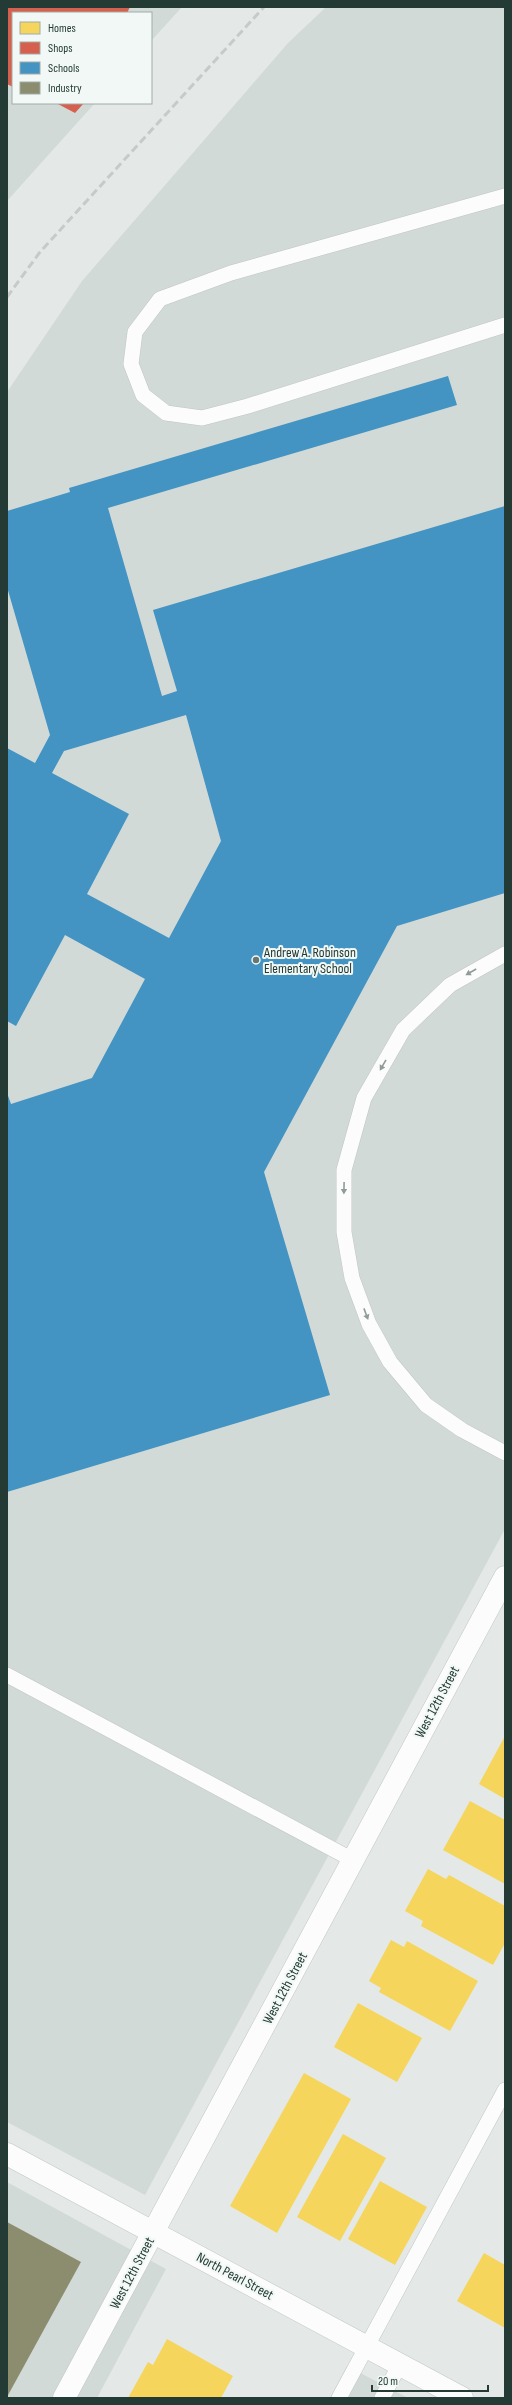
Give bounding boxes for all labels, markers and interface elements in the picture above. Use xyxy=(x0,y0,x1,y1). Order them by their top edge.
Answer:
legend xyxy=(12,12,152,104)
text: Homes xyxy=(48,21,76,36)
text: Shops xyxy=(48,41,73,56)
text: Schools xyxy=(48,61,80,76)
text: Industry xyxy=(48,81,82,96)
place label: Andrew A. Robinson Elementary School xyxy=(263,944,356,977)
marker: Andrew A. Robinson Elementary School xyxy=(251,955,261,965)
one-way arrow xyxy=(465,969,477,976)
one-way arrow xyxy=(380,1059,387,1071)
one-way arrow xyxy=(341,1182,347,1195)
one-way arrow xyxy=(363,1309,369,1321)
street label: West 12th Street xyxy=(411,1663,463,1741)
street label: West 12th Street xyxy=(259,1949,311,2027)
street label: West 12th Street xyxy=(106,2234,158,2312)
street label: North Pearl Street xyxy=(194,2249,276,2303)
scale bar xyxy=(372,2367,488,2393)
text: 20 m xyxy=(378,2374,398,2389)

